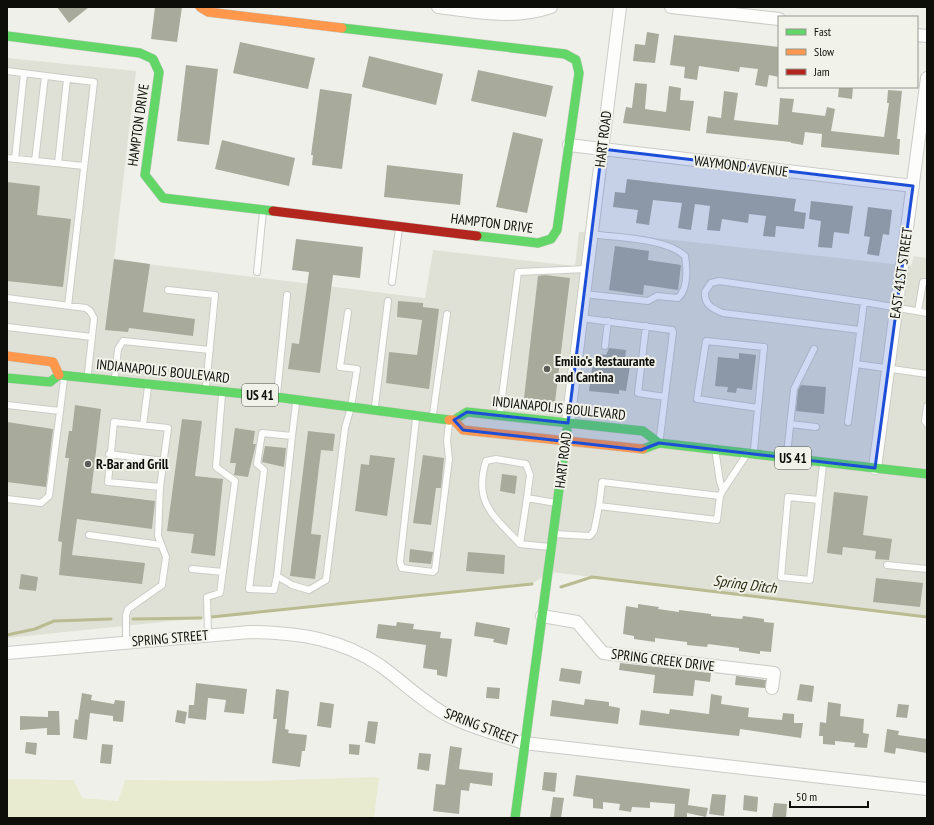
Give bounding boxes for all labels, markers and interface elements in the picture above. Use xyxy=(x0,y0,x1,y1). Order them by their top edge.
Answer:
legend xyxy=(778,16,918,88)
text: Fast xyxy=(814,24,832,39)
text: Slow xyxy=(814,44,835,59)
text: Jam xyxy=(813,64,830,79)
street label: HAMPTON DRIVE xyxy=(123,83,153,167)
street label: HART ROAD xyxy=(591,110,615,168)
street label: WAYMOND AVENUE xyxy=(693,151,789,181)
street label: HAMPTON DRIVE xyxy=(450,209,534,237)
street label: EAST 41ST STREET xyxy=(886,225,916,320)
place label: Emilio's Restaurante and Cantina xyxy=(555,352,655,386)
street label: INDIANAPOLIS BOULEVARD xyxy=(95,355,231,387)
marker: Emilio's Restaurante and Cantina xyxy=(542,364,552,374)
road number: US 41 xyxy=(242,384,278,406)
street label: INDIANAPOLIS BOULEVARD xyxy=(491,392,627,424)
street label: HART ROAD xyxy=(551,431,575,489)
road number: US 41 xyxy=(775,447,811,469)
place label: R-Bar and Grill xyxy=(96,455,169,473)
marker: R-Bar and Grill xyxy=(83,459,93,469)
water label: Spring Ditch xyxy=(712,571,779,597)
street label: SPRING STREET xyxy=(131,626,210,650)
street label: SPRING CREEK DRIVE xyxy=(610,645,716,675)
street label: SPRING STREET xyxy=(442,704,521,748)
scale bar xyxy=(790,783,868,809)
text: 50 m xyxy=(796,789,817,804)

